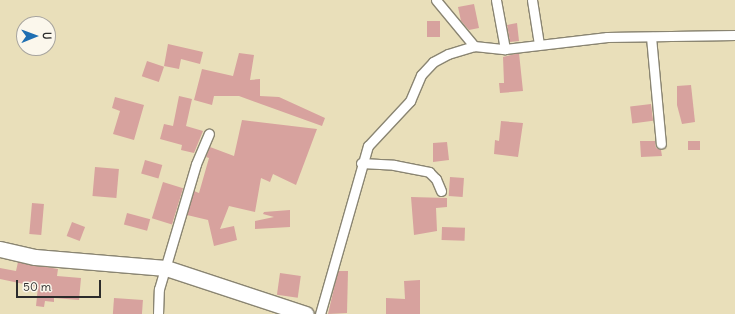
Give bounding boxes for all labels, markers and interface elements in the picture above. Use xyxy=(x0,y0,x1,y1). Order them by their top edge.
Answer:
north arrow xyxy=(16,16,56,56)
text: U xyxy=(40,32,54,40)
scale bar xyxy=(18,272,103,298)
text: 50 m xyxy=(23,279,51,294)

